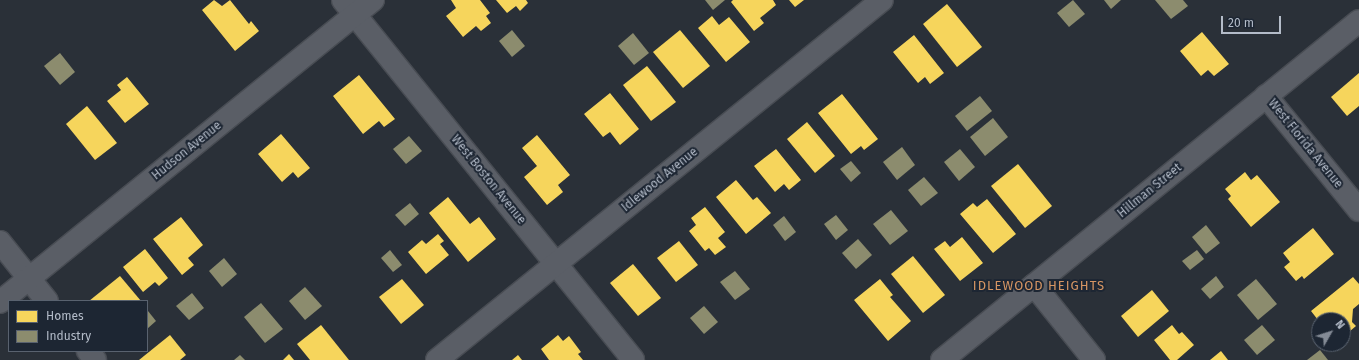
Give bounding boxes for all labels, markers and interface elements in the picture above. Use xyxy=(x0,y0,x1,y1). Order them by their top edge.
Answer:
scale bar xyxy=(1223,8,1283,34)
text: 20 m xyxy=(1228,16,1254,30)
street label: West Florida Avenue xyxy=(1265,97,1345,191)
street label: Hudson Avenue xyxy=(149,119,225,183)
street label: West Boston Avenue xyxy=(448,133,528,227)
street label: Idlewood Avenue xyxy=(619,145,701,215)
street label: Hillman Street xyxy=(1115,161,1185,221)
district label: IDLEWOOD HEIGHTS xyxy=(973,278,1105,294)
legend xyxy=(8,300,148,352)
text: Homes xyxy=(46,309,84,323)
north arrow xyxy=(1311,312,1351,352)
text: N xyxy=(1333,318,1347,332)
text: Industry xyxy=(46,329,91,343)

